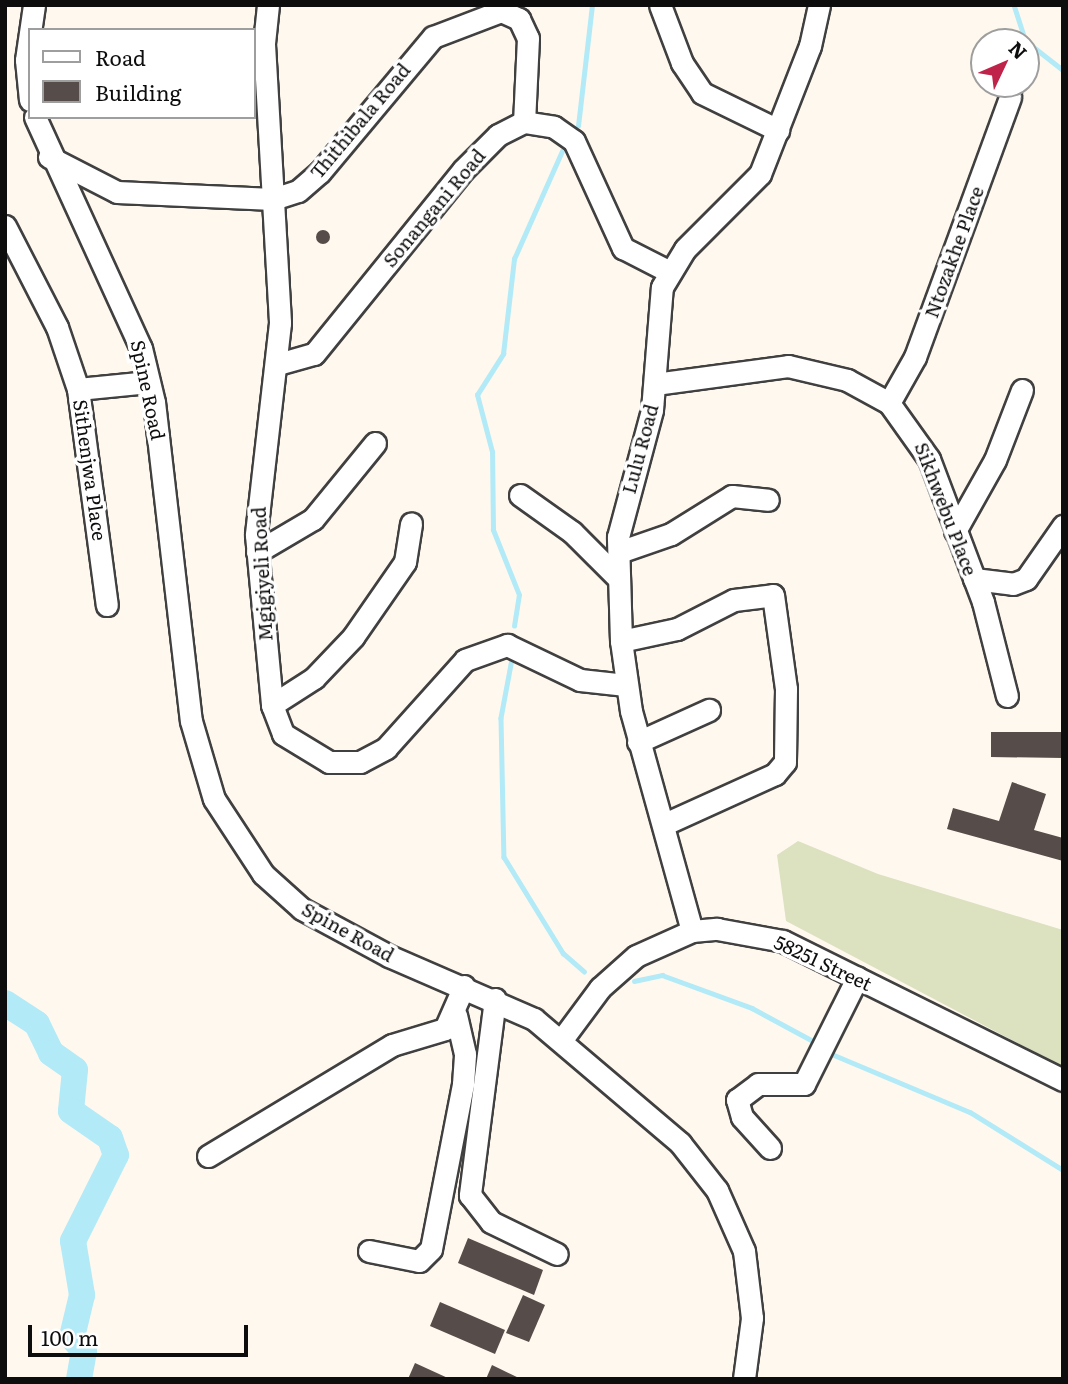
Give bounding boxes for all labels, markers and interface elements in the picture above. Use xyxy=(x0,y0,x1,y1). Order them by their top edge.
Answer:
legend xyxy=(28,28,256,119)
north arrow xyxy=(970,28,1040,98)
text: N xyxy=(1003,34,1034,65)
text: Road xyxy=(95,41,146,72)
street label: Thithibala Road xyxy=(305,59,415,183)
text: Building xyxy=(95,76,181,107)
street label: Sonangani Road xyxy=(378,144,490,272)
street label: Ntozakhe Place xyxy=(920,183,988,321)
street label: Spine Road xyxy=(126,338,170,442)
street label: Sithenjwa Place xyxy=(69,398,111,542)
street label: Lulu Road xyxy=(617,402,663,496)
street label: Sikhwebu Place xyxy=(910,439,982,579)
street label: Mgigiyeli Road xyxy=(247,506,277,642)
street label: Spine Road xyxy=(298,897,398,967)
street label: 58251 Street xyxy=(771,930,875,996)
scale bar xyxy=(32,1310,252,1354)
text: 100 m xyxy=(41,1321,98,1352)

